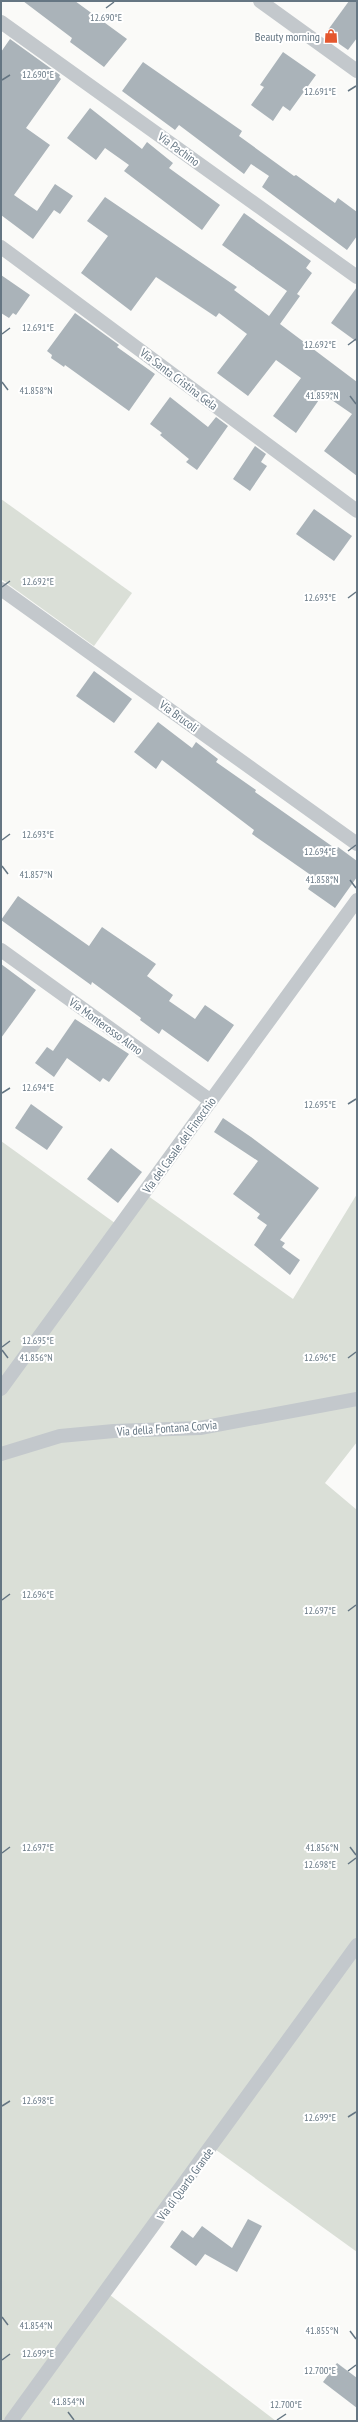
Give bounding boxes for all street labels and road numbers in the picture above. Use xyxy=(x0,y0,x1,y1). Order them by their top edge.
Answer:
street label: Via Pachino xyxy=(154,128,203,169)
street label: Via Santa Cristina Gela xyxy=(136,344,221,413)
street label: Via Brucoli xyxy=(156,696,201,735)
street label: Via Monterosso Almo xyxy=(66,994,146,1058)
street label: Via del Casale del Finocchio xyxy=(138,1094,219,1197)
street label: Via della Fontana Corvia xyxy=(115,1417,218,1439)
street label: Via di Quarto Grande xyxy=(153,2145,216,2224)

